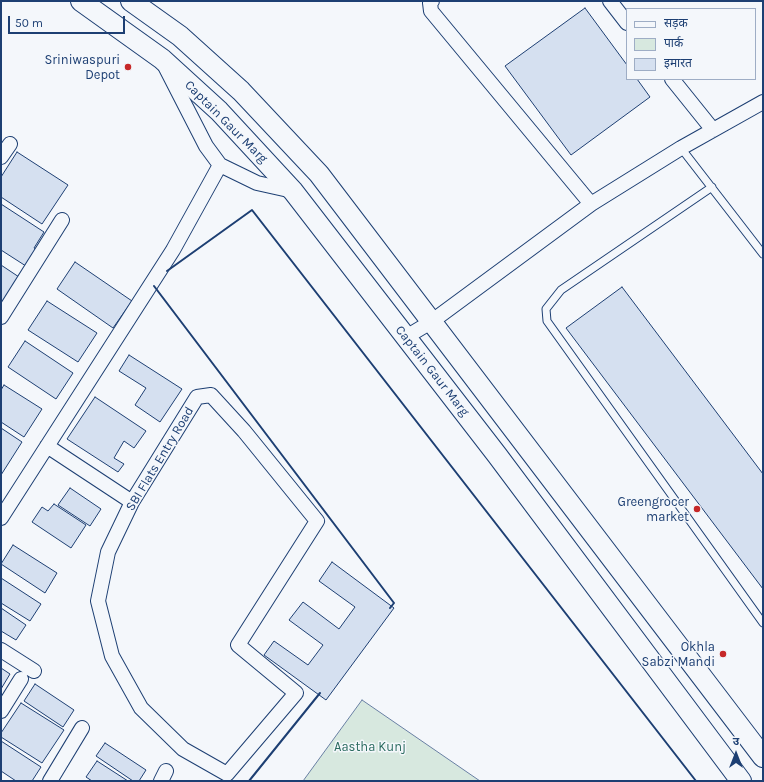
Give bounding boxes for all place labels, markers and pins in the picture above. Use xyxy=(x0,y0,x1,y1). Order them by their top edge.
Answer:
place label: Sriniwaspuri Depot xyxy=(44,52,120,83)
marker: Sriniwaspuri Depot xyxy=(123,62,133,72)
place label: Greengrocer market xyxy=(618,494,689,525)
marker: Greengrocer market xyxy=(692,504,702,514)
place label: Okhla Sabzi Mandi xyxy=(642,639,715,670)
marker: Okhla Sabzi Mandi xyxy=(718,649,728,659)

